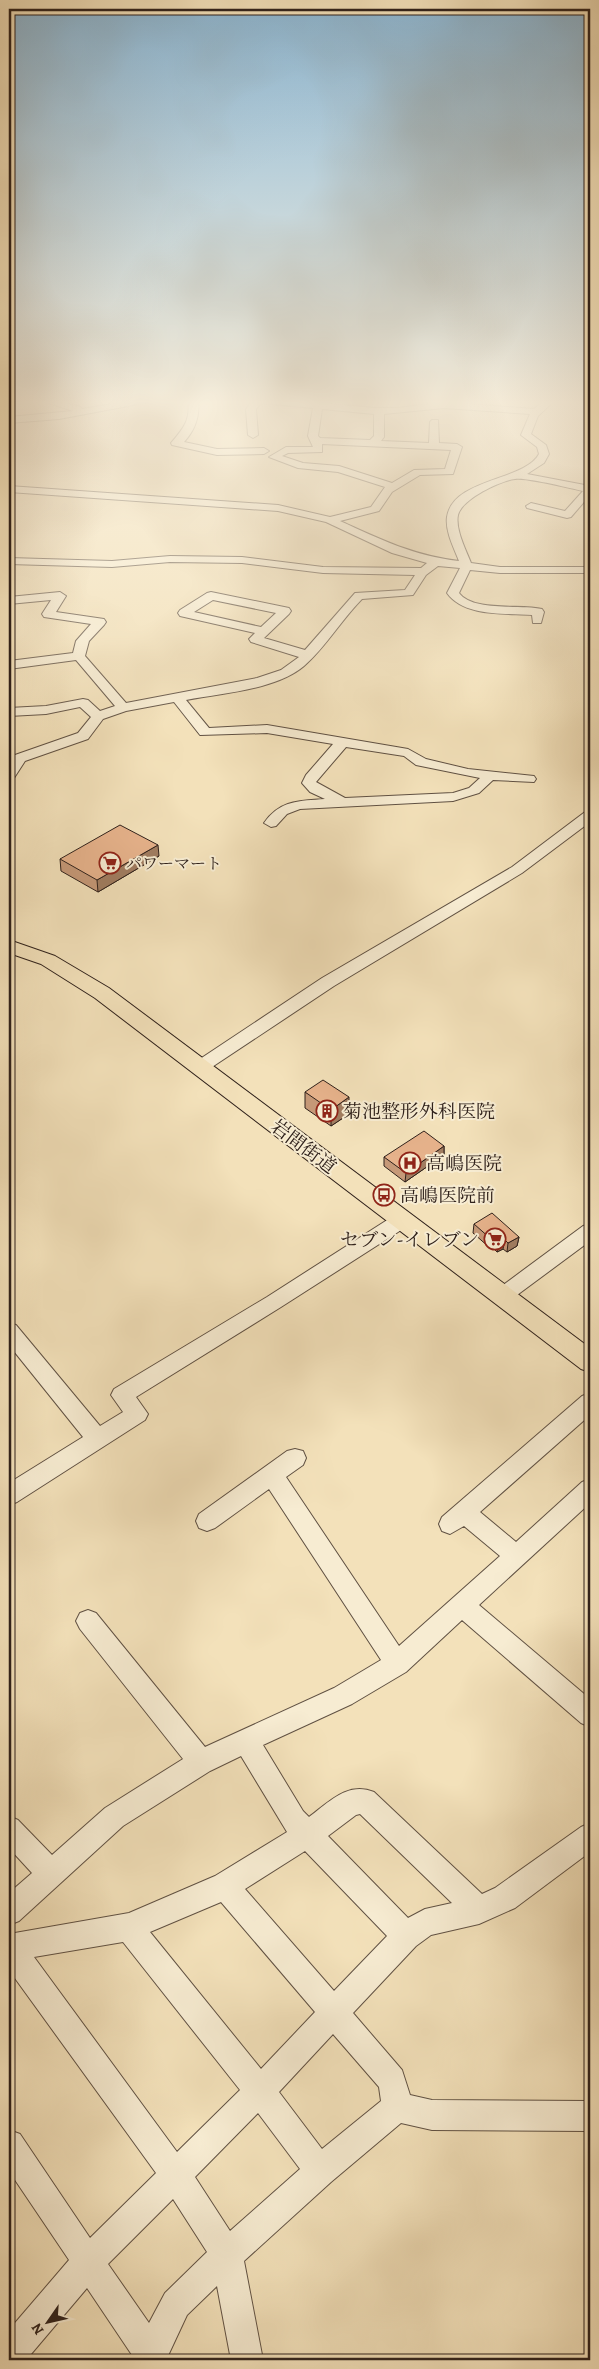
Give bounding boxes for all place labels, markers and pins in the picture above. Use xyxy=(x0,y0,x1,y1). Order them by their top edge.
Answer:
supermarket icon: パワーマート xyxy=(98,851,122,875)
place label: パワーマート xyxy=(126,853,222,875)
building icon: 菊池整形外科医院 xyxy=(315,1099,339,1123)
place label: 菊池整形外科医院 xyxy=(343,1099,495,1125)
hospital icon: 高嶋医院 xyxy=(398,1151,422,1175)
place label: 高嶋医院 xyxy=(426,1151,502,1177)
bus stop icon: 高嶋医院前 xyxy=(372,1183,396,1207)
place label: 高嶋医院前 xyxy=(400,1183,495,1209)
place label: セブン-イレブン xyxy=(340,1227,479,1253)
supermarket icon: セブン-イレブン xyxy=(483,1227,507,1251)

